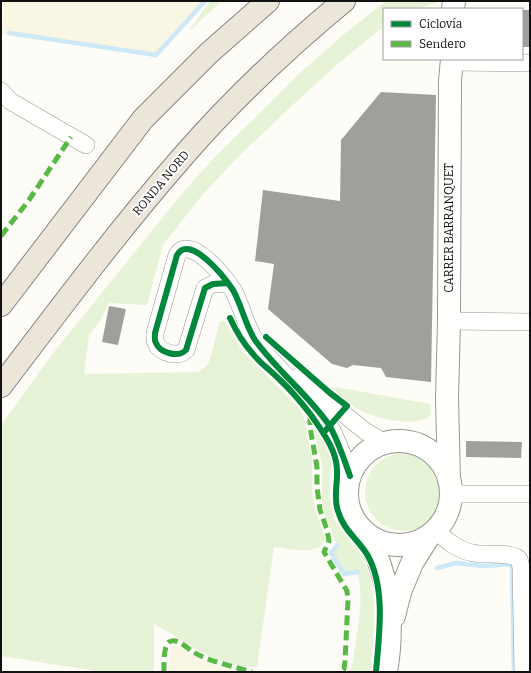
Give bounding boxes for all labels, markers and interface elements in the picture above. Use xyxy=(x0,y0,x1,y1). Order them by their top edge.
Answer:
legend xyxy=(383,8,523,60)
text: Ciclovía xyxy=(419,17,463,31)
text: Sendero xyxy=(419,37,466,51)
street label: RONDA NORD xyxy=(130,148,192,218)
street label: CARRER BARRANQUET xyxy=(442,163,456,293)

